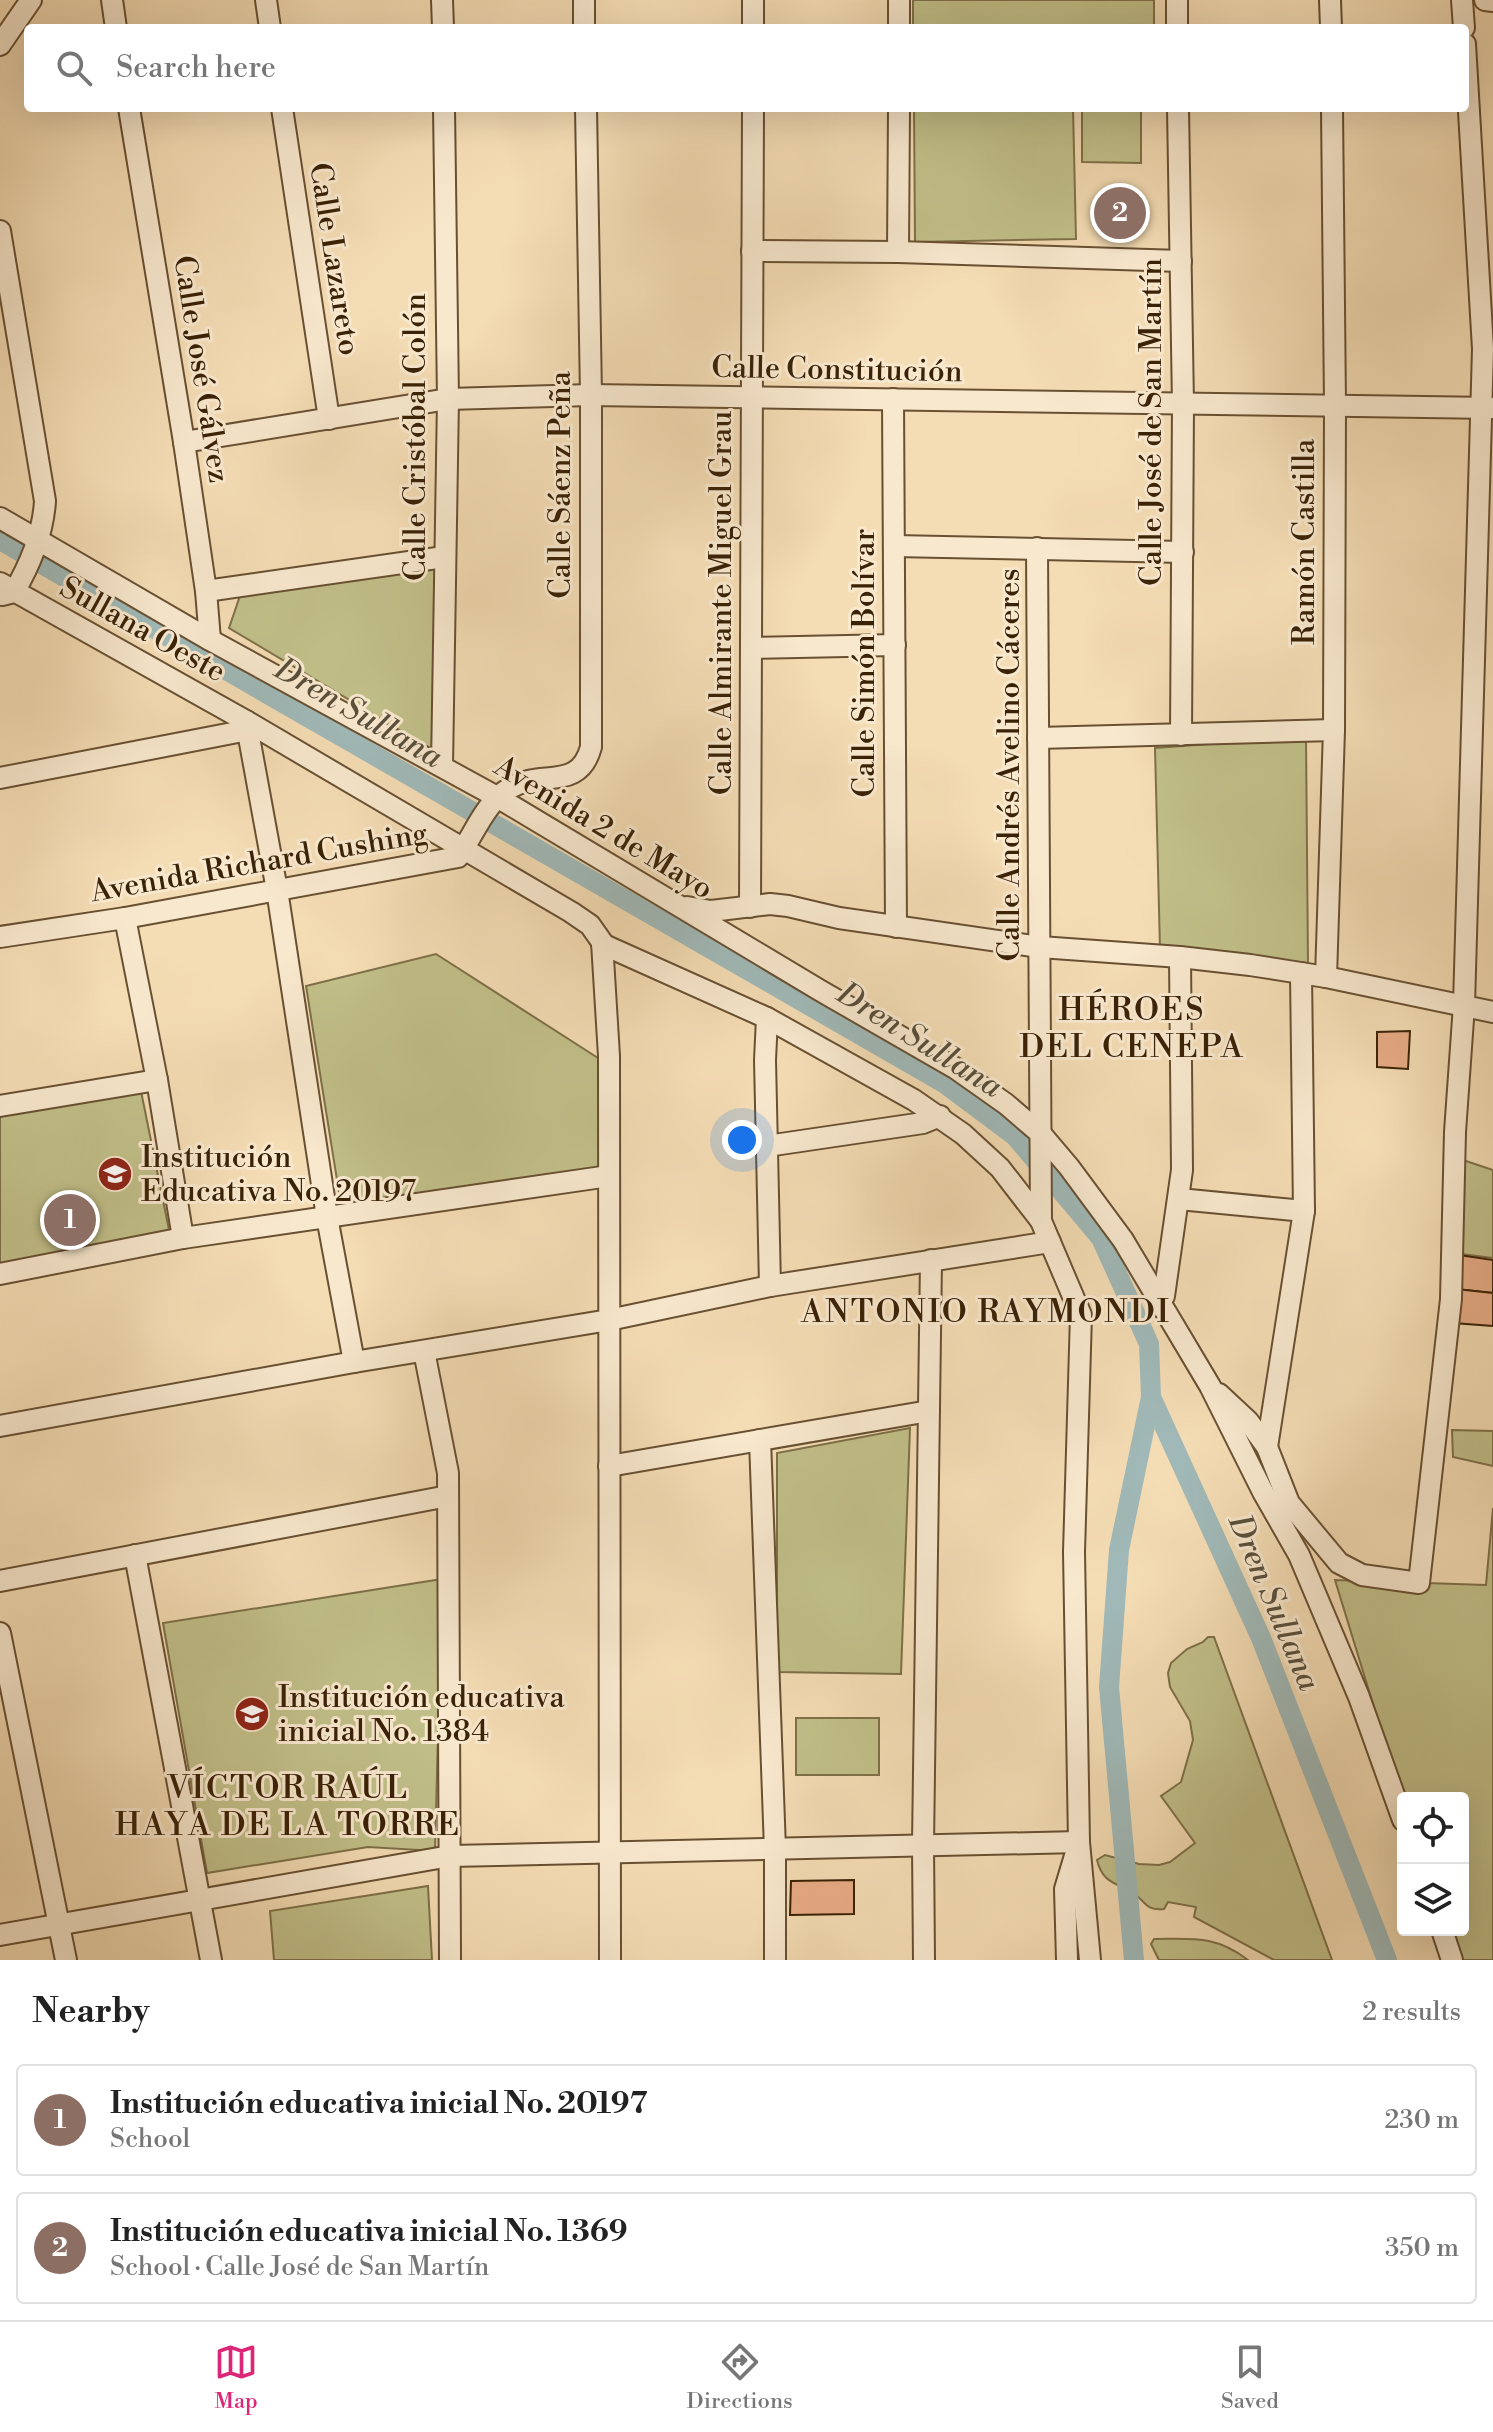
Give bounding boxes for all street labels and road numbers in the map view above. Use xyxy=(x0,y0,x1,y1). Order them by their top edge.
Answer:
street label: Calle Lazareto xyxy=(300,160,368,358)
street label: Calle José Gálvez xyxy=(164,253,238,485)
street label: Calle José de San Martín xyxy=(1133,258,1171,586)
street label: Calle Cristóbal Colón xyxy=(397,293,435,581)
street label: Calle Constitución xyxy=(711,349,963,391)
street label: Calle Sáenz Peña xyxy=(542,370,580,599)
street label: Calle Almirante Miguel Grau xyxy=(703,411,741,795)
street label: Ramón Castilla xyxy=(1286,438,1324,645)
street label: Calle Simón Bolívar xyxy=(846,529,884,797)
street label: Calle Andrés Avelino Cáceres xyxy=(991,568,1029,962)
street label: Sullana Oeste xyxy=(53,569,232,691)
street label: Avenida 2 de Mayo xyxy=(486,747,720,908)
street label: Avenida Richard Cushing xyxy=(87,815,431,912)

